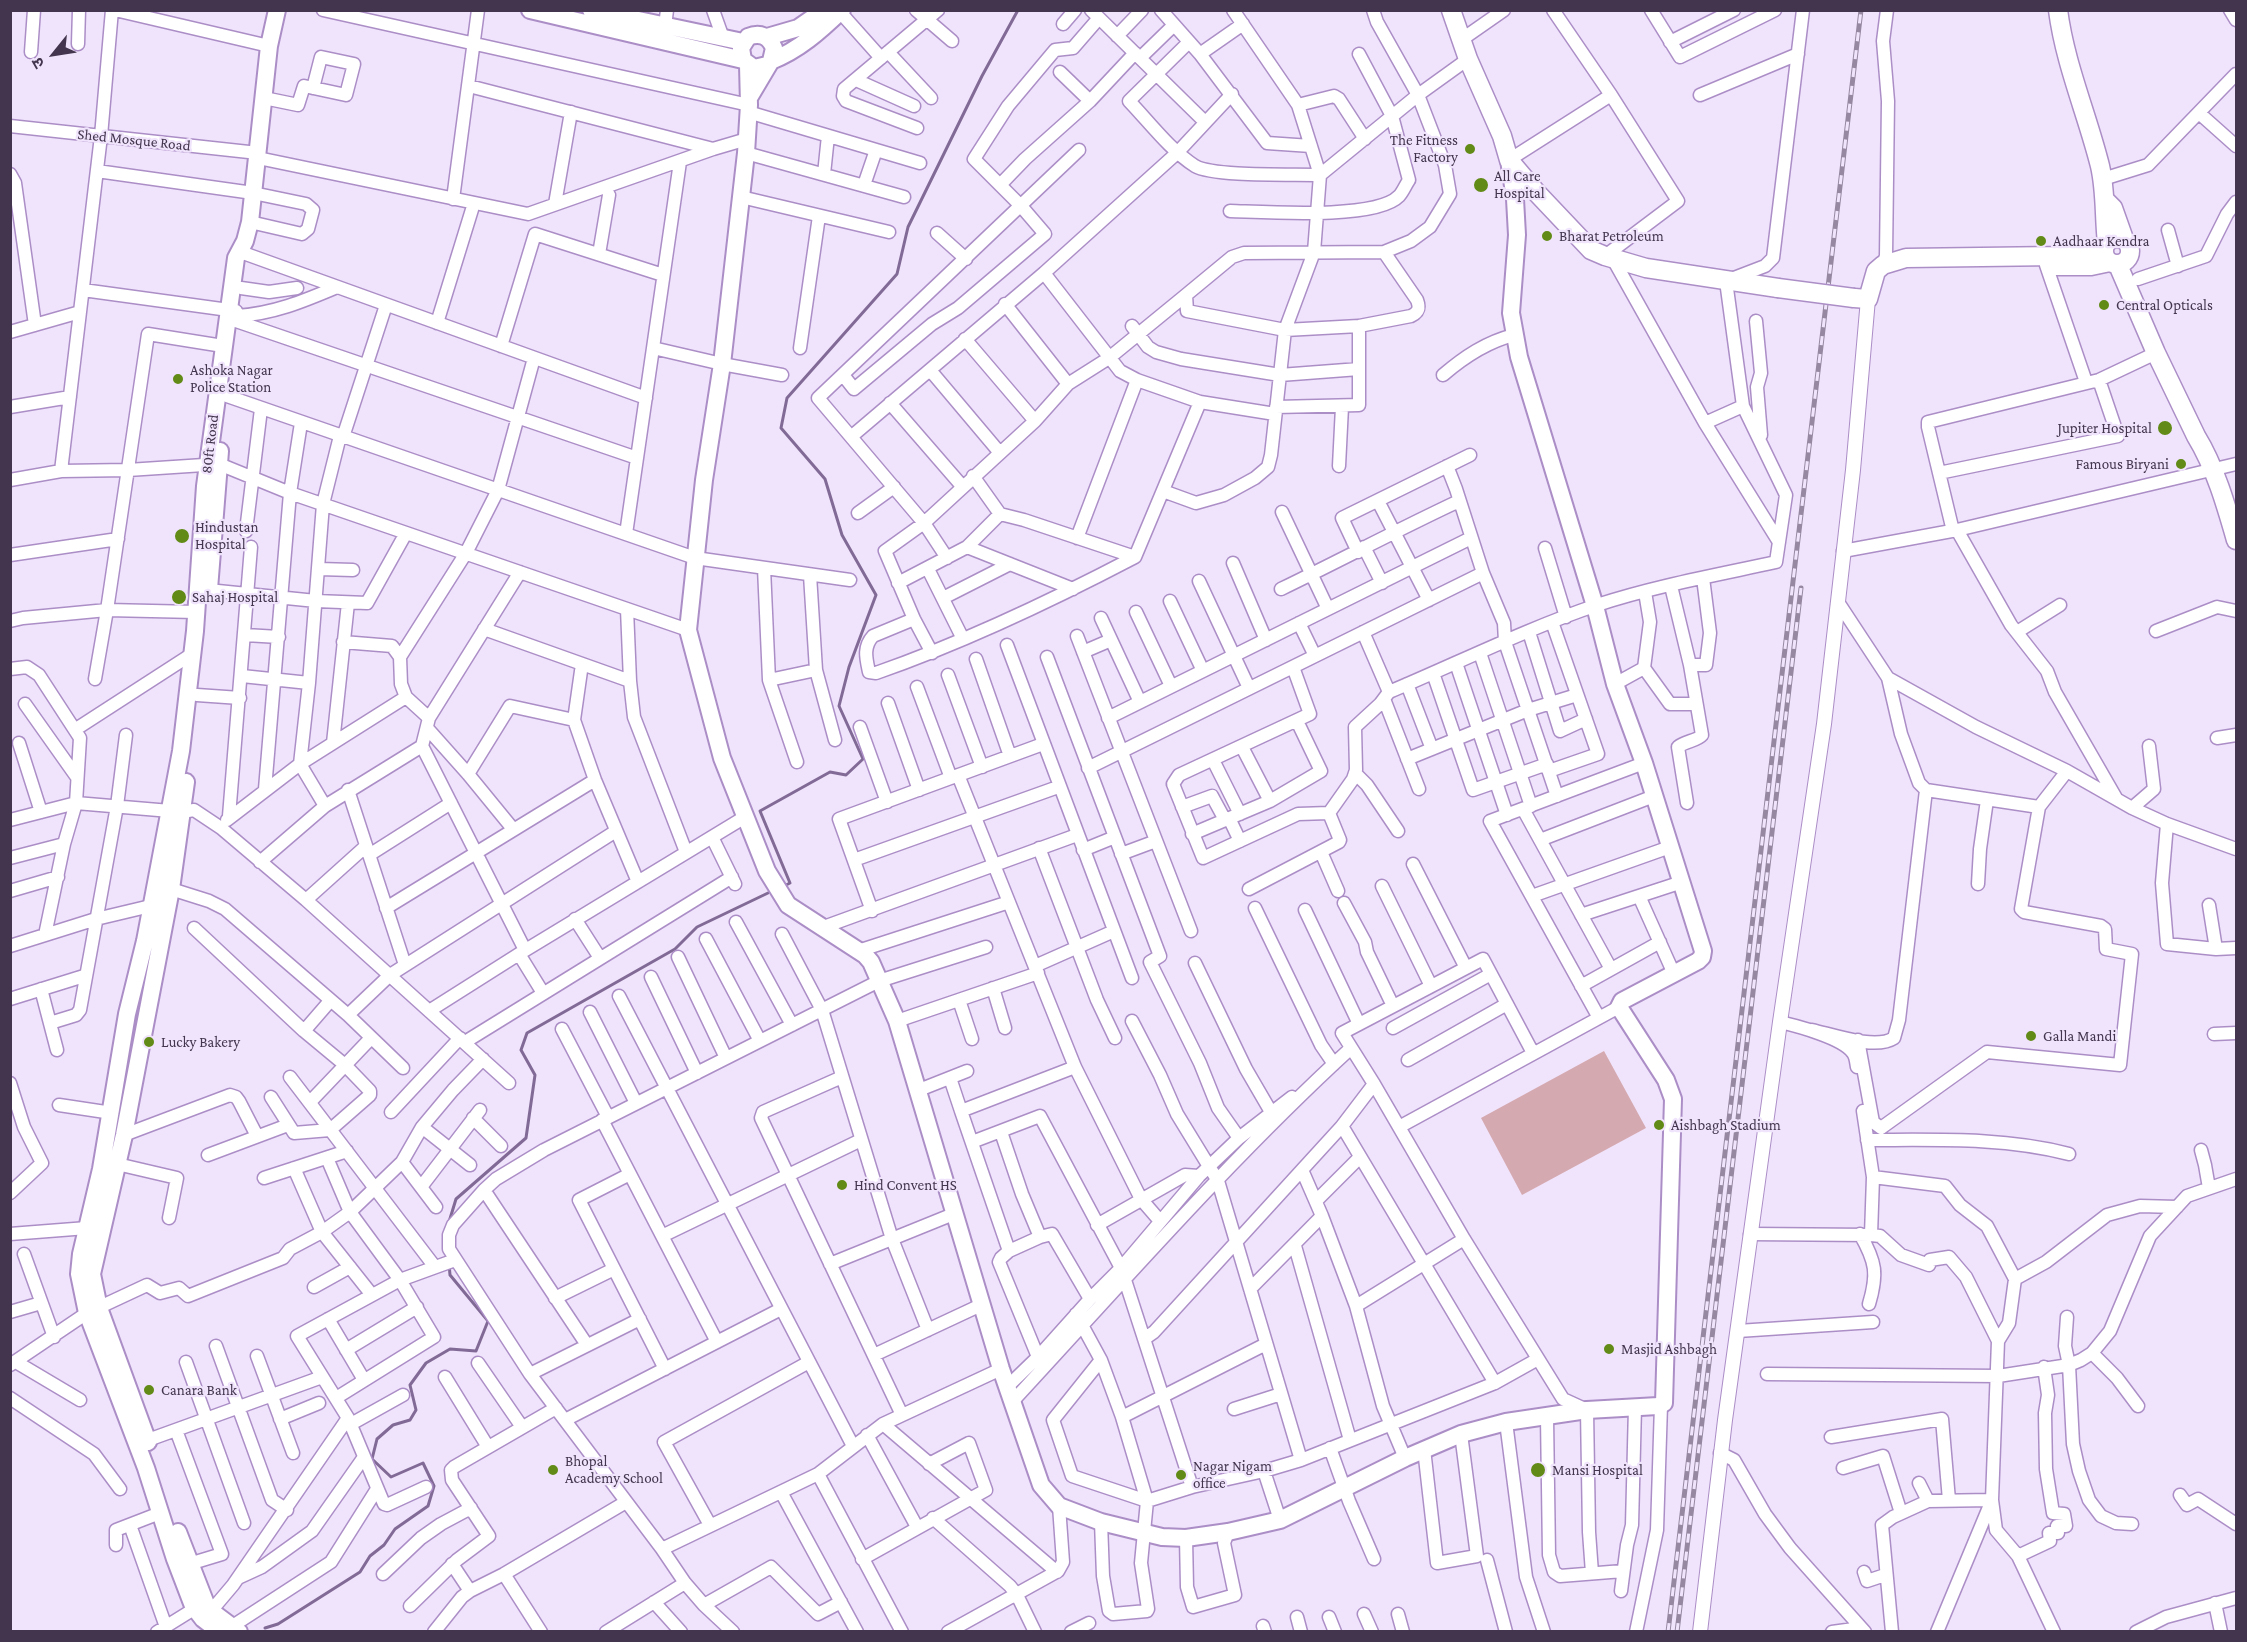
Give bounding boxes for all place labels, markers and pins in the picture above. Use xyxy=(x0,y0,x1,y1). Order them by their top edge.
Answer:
place label: The Fitness Factory xyxy=(1390,131,1458,166)
marker: The Fitness Factory xyxy=(1463,142,1477,156)
place label: All Care Hospital xyxy=(1494,167,1545,202)
marker: All Care Hospital xyxy=(1472,176,1490,194)
place label: Bharat Petroleum xyxy=(1559,227,1664,245)
marker: Bharat Petroleum xyxy=(1540,229,1554,243)
place label: Aadhaar Kendra xyxy=(2053,232,2149,250)
marker: Aadhaar Kendra xyxy=(2034,234,2048,248)
place label: Central Opticals xyxy=(2116,296,2213,314)
marker: Central Opticals xyxy=(2097,298,2111,312)
place label: Ashoka Nagar Police Station xyxy=(190,361,273,396)
marker: Ashoka Nagar Police Station xyxy=(171,372,185,386)
place label: Jupiter Hospital xyxy=(2057,419,2152,437)
marker: Jupiter Hospital xyxy=(2156,419,2174,437)
place label: Famous Biryani xyxy=(2076,455,2169,473)
marker: Famous Biryani xyxy=(2174,457,2188,471)
place label: Hindustan Hospital xyxy=(195,518,258,553)
marker: Hindustan Hospital xyxy=(173,527,191,545)
marker: Sahaj Hospital xyxy=(170,588,188,606)
place label: Sahaj Hospital xyxy=(192,588,278,606)
place label: Galla Mandi xyxy=(2043,1027,2116,1045)
marker: Galla Mandi xyxy=(2024,1029,2038,1043)
place label: Lucky Bakery xyxy=(161,1033,240,1051)
marker: Lucky Bakery xyxy=(142,1035,156,1049)
place label: Aishbagh Stadium xyxy=(1671,1116,1781,1134)
marker: Aishbagh Stadium xyxy=(1652,1118,1666,1132)
place label: Hind Convent HS xyxy=(854,1176,957,1194)
marker: Hind Convent HS xyxy=(835,1178,849,1192)
place label: Masjid Ashbagh xyxy=(1621,1340,1717,1358)
marker: Masjid Ashbagh xyxy=(1602,1342,1616,1356)
place label: Canara Bank xyxy=(161,1381,237,1399)
marker: Canara Bank xyxy=(142,1383,156,1397)
place label: Bhopal Academy School xyxy=(565,1452,663,1487)
place label: Nagar Nigam office xyxy=(1193,1457,1272,1492)
marker: Mansi Hospital xyxy=(1529,1461,1547,1479)
place label: Mansi Hospital xyxy=(1552,1461,1643,1479)
marker: Bhopal Academy School xyxy=(546,1463,560,1477)
marker: Nagar Nigam office xyxy=(1174,1468,1188,1482)

